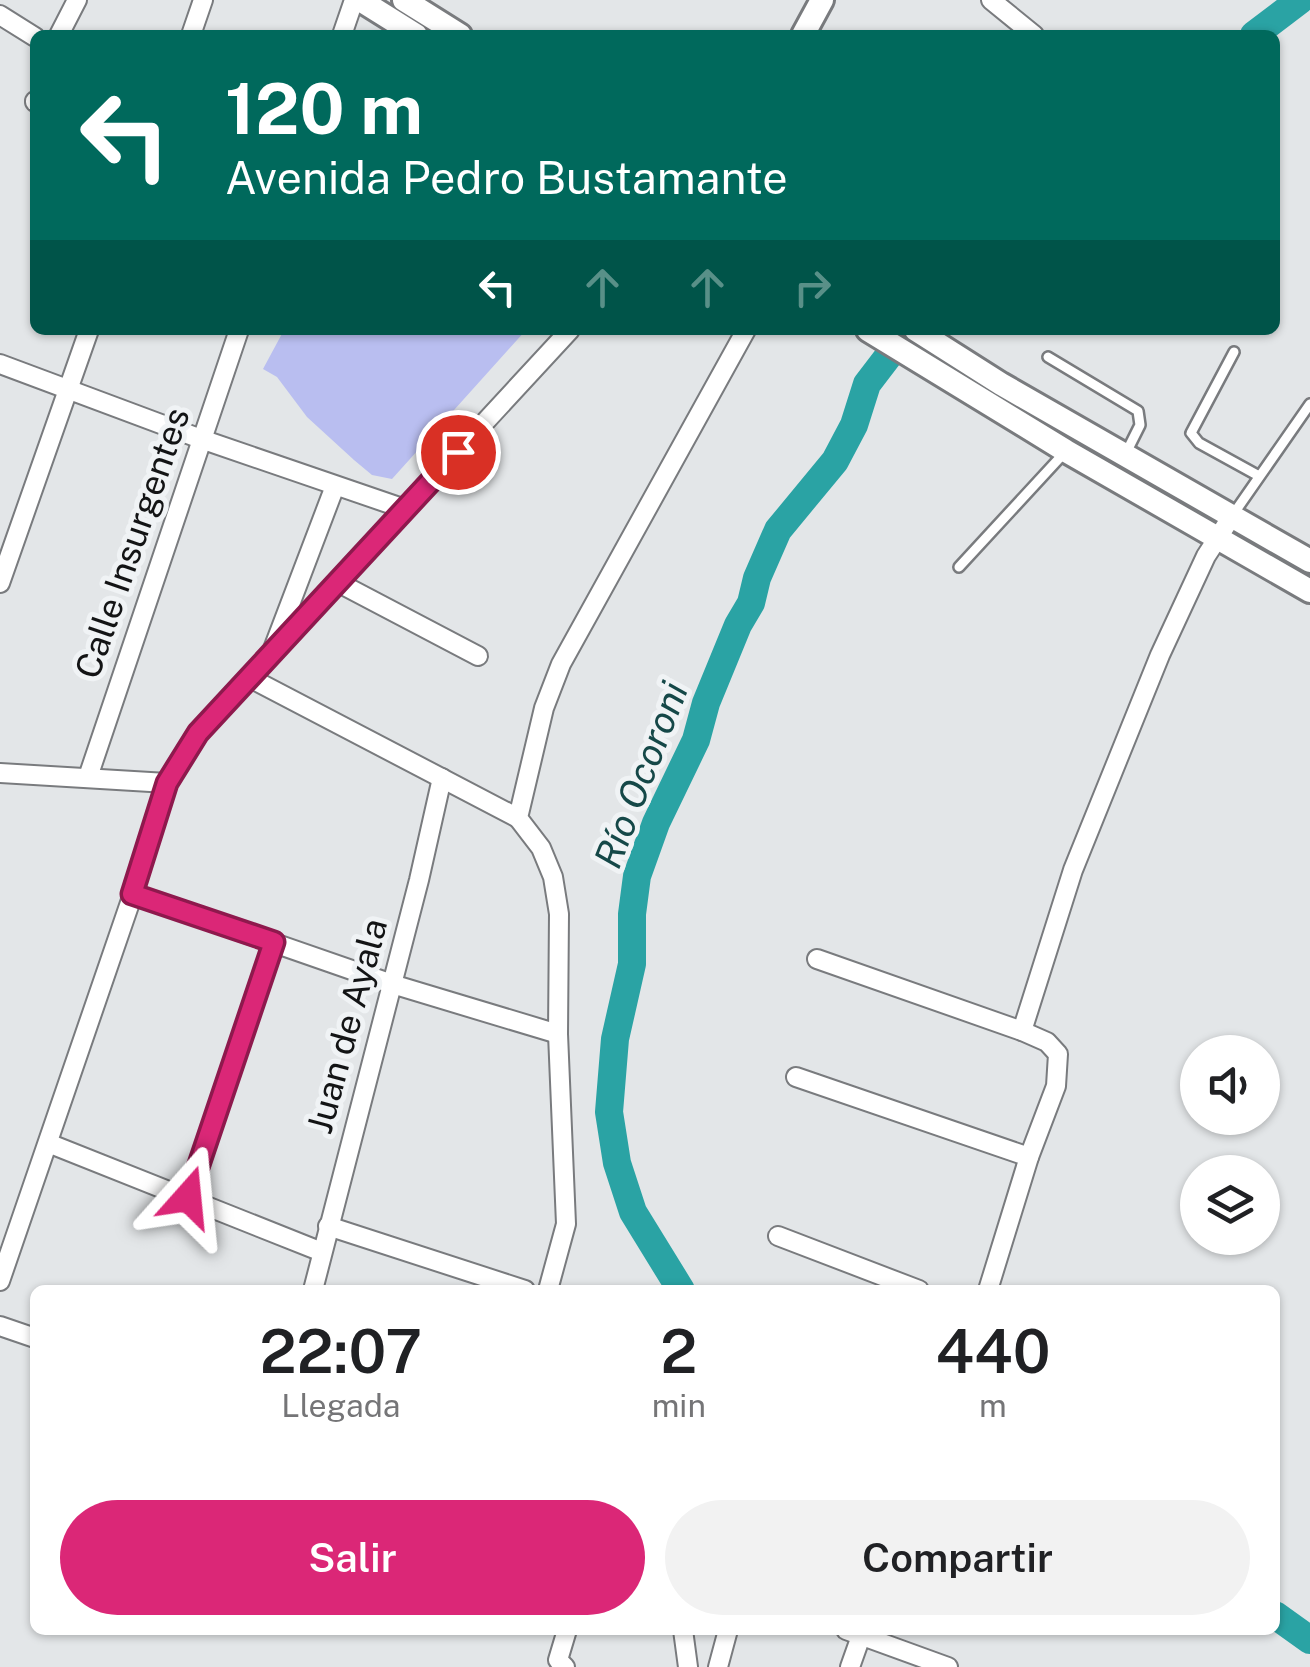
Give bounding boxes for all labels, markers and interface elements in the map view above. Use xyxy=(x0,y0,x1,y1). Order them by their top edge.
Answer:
text: 120 m xyxy=(225,67,423,150)
icon: left xyxy=(60,70,190,200)
text: Avenida Pedro Bustamante xyxy=(225,151,788,204)
icon: left xyxy=(470,260,525,315)
icon: ahead xyxy=(575,260,630,315)
icon: ahead xyxy=(680,260,735,315)
icon: right xyxy=(785,260,840,315)
street label: Calle Insurgentes xyxy=(66,402,198,684)
pin xyxy=(416,410,501,495)
icon: arrive xyxy=(431,425,486,480)
water label: Río Ocoroni xyxy=(585,676,697,874)
street label: Juan de Ayala xyxy=(299,914,395,1138)
map controls xyxy=(1180,1035,1280,1255)
button: sound xyxy=(1180,1035,1280,1135)
position arrow xyxy=(136,1145,240,1249)
button: layers xyxy=(1180,1155,1280,1255)
text: 22:07 xyxy=(260,1316,422,1387)
text: 2 xyxy=(660,1316,697,1387)
text: 440 xyxy=(935,1316,1050,1387)
text: Llegada xyxy=(281,1387,400,1424)
text: min xyxy=(652,1387,706,1424)
text: m xyxy=(979,1387,1007,1424)
button: Salir xyxy=(60,1500,645,1615)
button: Compartir xyxy=(665,1500,1250,1615)

